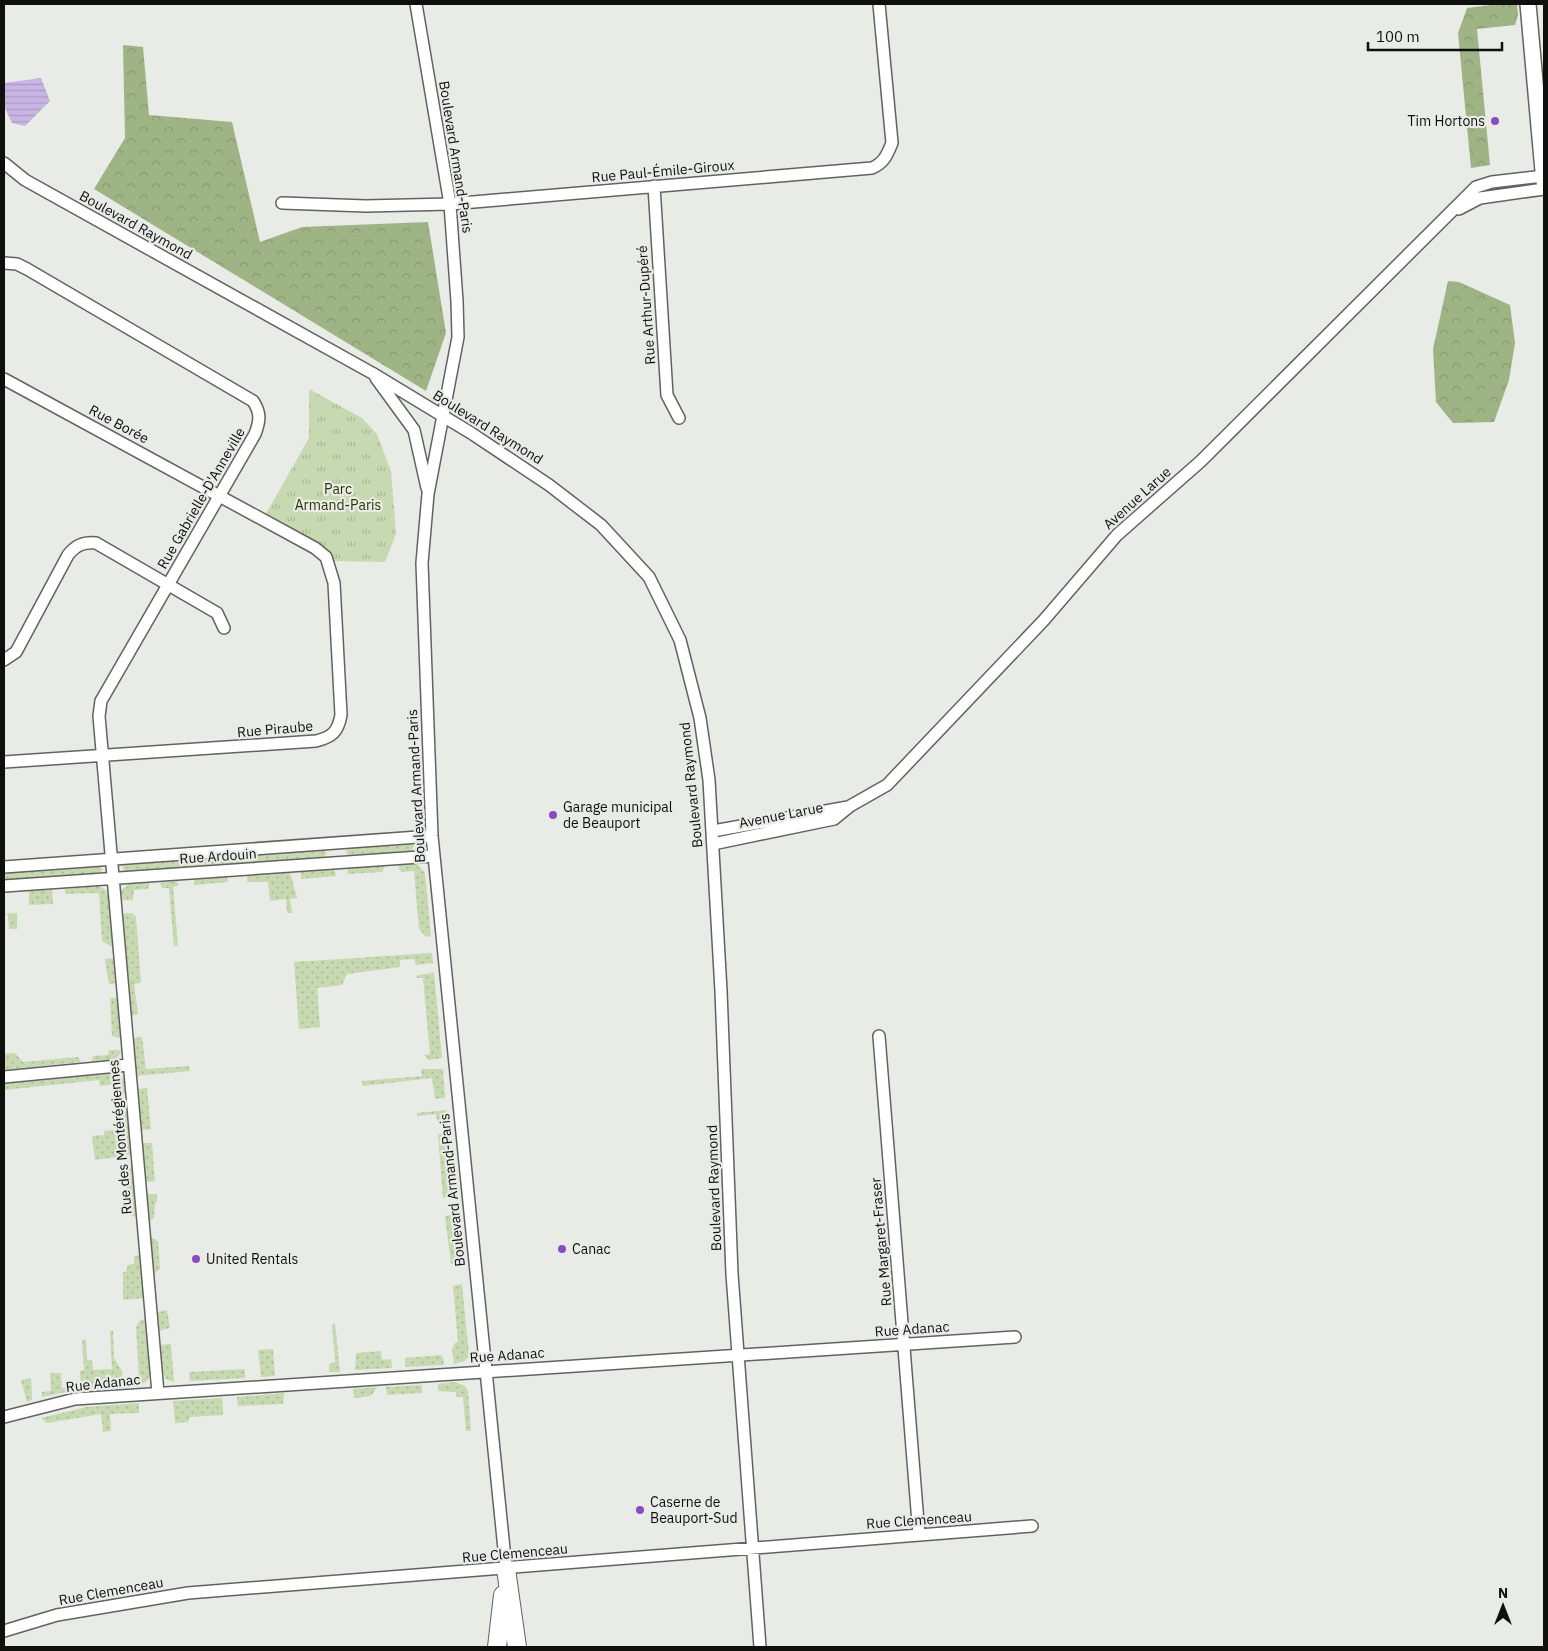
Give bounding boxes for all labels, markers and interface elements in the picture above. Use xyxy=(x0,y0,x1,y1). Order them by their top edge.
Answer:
scale bar xyxy=(1368,20,1502,52)
text: 100 m xyxy=(1376,27,1420,46)
street label: Boulevard Armand-Paris xyxy=(435,80,477,235)
place label: Tim Hortons xyxy=(1408,112,1485,130)
marker: Tim Hortons xyxy=(1489,115,1501,127)
street label: Rue Paul-Émile-Giroux xyxy=(591,155,735,186)
street label: Boulevard Raymond xyxy=(76,186,196,264)
street label: Rue Arthur-Dupéré xyxy=(633,245,659,365)
street label: Boulevard Raymond xyxy=(430,386,546,468)
street label: Rue Borée xyxy=(86,401,152,447)
street label: Rue Gabrielle-D'Anneville xyxy=(153,424,249,572)
street label: Avenue Larue xyxy=(1099,463,1175,533)
park label: Parc Armand-Paris xyxy=(295,480,382,514)
street label: Boulevard Armand-Paris xyxy=(403,709,429,863)
street label: Rue Piraube xyxy=(236,717,314,741)
street label: Boulevard Raymond xyxy=(675,721,707,849)
place label: Garage municipal de Beauport xyxy=(563,798,673,832)
street label: Avenue Larue xyxy=(737,798,825,832)
marker: Garage municipal de Beauport xyxy=(547,809,559,821)
street label: Rue Ardouin xyxy=(179,844,257,868)
street label: Rue des Montérégiennes xyxy=(104,1059,136,1215)
street label: Boulevard Armand-Paris xyxy=(435,1112,469,1267)
street label: Boulevard Raymond xyxy=(703,1125,725,1251)
street label: Rue Margaret-Fraser xyxy=(866,1177,896,1307)
place label: Canac xyxy=(572,1240,611,1258)
marker: Canac xyxy=(556,1243,568,1255)
place label: United Rentals xyxy=(206,1250,298,1268)
marker: United Rentals xyxy=(190,1253,202,1265)
street label: Rue Adanac xyxy=(874,1317,950,1341)
street label: Rue Adanac xyxy=(469,1343,545,1367)
street label: Rue Adanac xyxy=(65,1370,141,1396)
place label: Caserne de Beauport-Sud xyxy=(650,1493,738,1527)
marker: Caserne de Beauport-Sud xyxy=(634,1504,646,1516)
street label: Rue Clemenceau xyxy=(865,1507,973,1533)
street label: Rue Clemenceau xyxy=(461,1539,569,1567)
street label: Rue Clemenceau xyxy=(57,1573,165,1609)
north arrow xyxy=(1478,1581,1528,1631)
text: N xyxy=(1498,1584,1508,1602)

